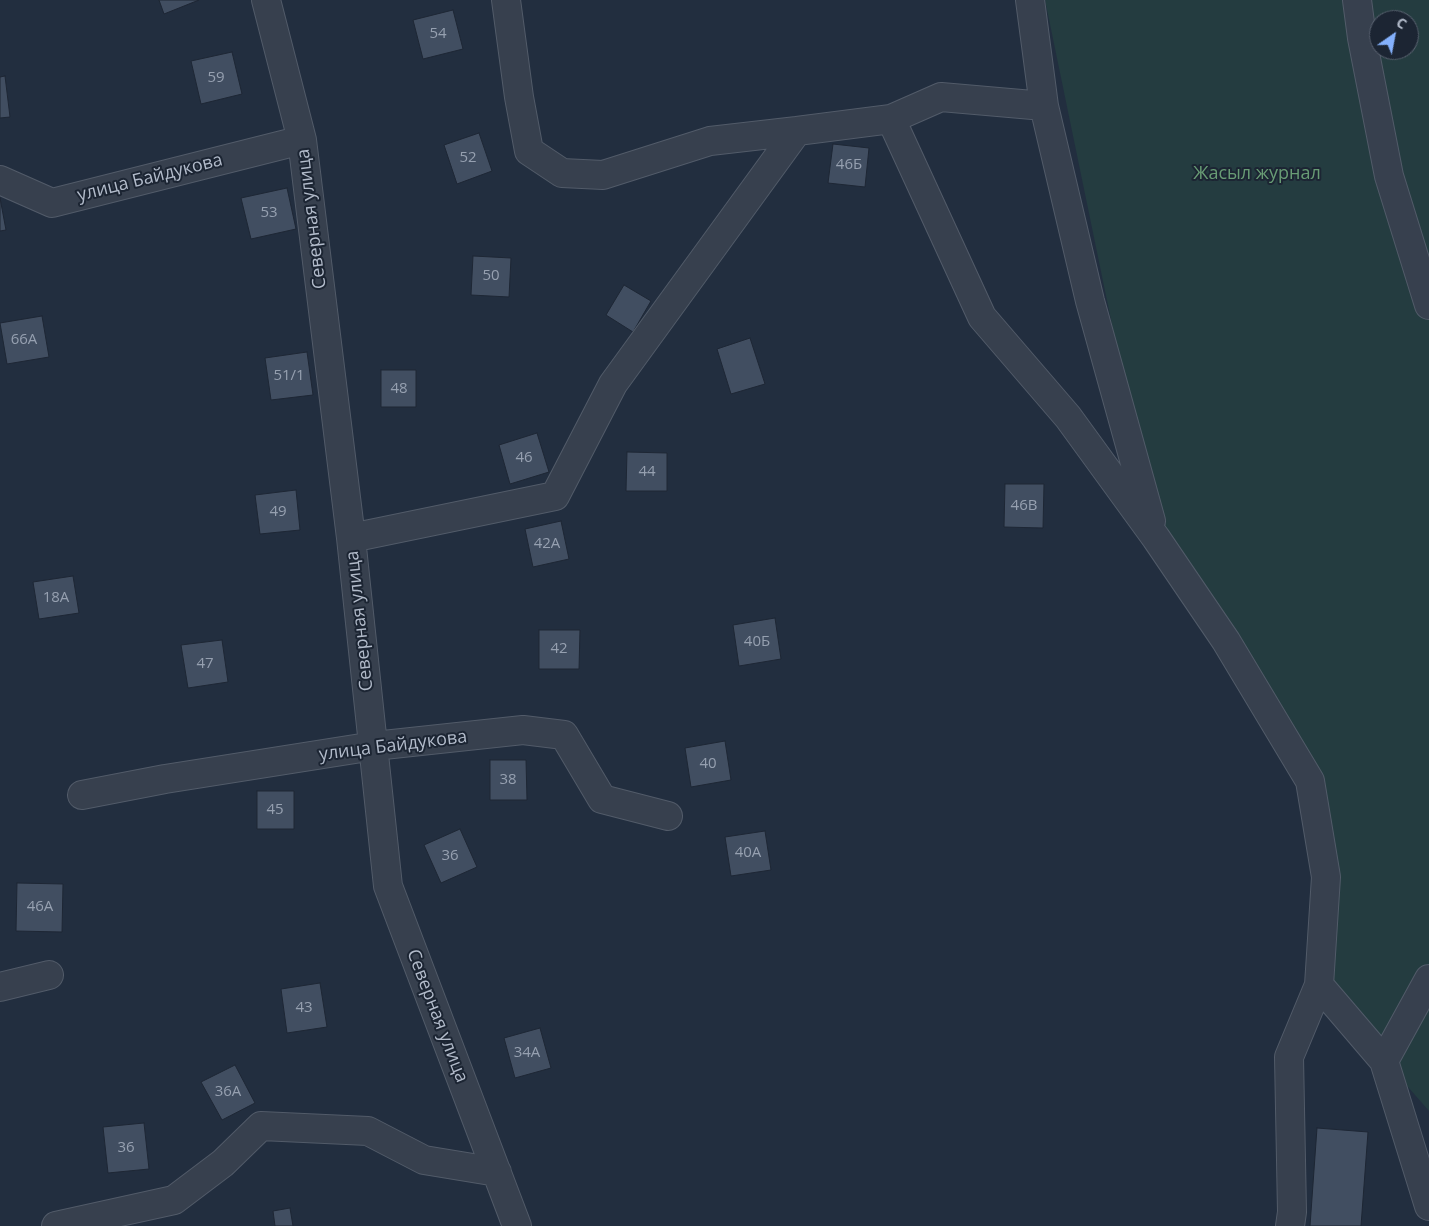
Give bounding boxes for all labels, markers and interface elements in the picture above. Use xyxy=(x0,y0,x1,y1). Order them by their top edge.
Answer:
north arrow xyxy=(1369,10,1419,60)
text: С xyxy=(1393,12,1411,33)
house number: 54 xyxy=(429,25,447,43)
house number: 59 xyxy=(207,69,225,87)
street label: Северная улица xyxy=(293,148,331,290)
street label: улица Байдукова xyxy=(75,149,225,207)
house number: 52 xyxy=(459,149,477,167)
house number: 46Б xyxy=(836,156,862,174)
park label: Жасыл журнал xyxy=(1193,163,1321,185)
house number: 53 xyxy=(260,204,278,222)
house number: 50 xyxy=(482,267,500,285)
house number: 66А xyxy=(11,331,37,349)
house number: 51/1 xyxy=(273,367,305,385)
house number: 48 xyxy=(390,380,408,398)
house number: 46 xyxy=(515,449,533,467)
house number: 44 xyxy=(638,463,656,481)
house number: 46В xyxy=(1011,497,1037,515)
house number: 49 xyxy=(269,503,287,521)
house number: 42А xyxy=(534,535,560,553)
street label: Северная улица xyxy=(342,550,378,692)
house number: 18А xyxy=(43,589,69,607)
house number: 40Б xyxy=(744,633,770,651)
house number: 42 xyxy=(550,640,568,658)
house number: 47 xyxy=(196,655,214,673)
street label: улица Байдукова xyxy=(318,726,468,766)
house number: 40 xyxy=(699,755,717,773)
house number: 38 xyxy=(499,771,517,789)
house number: 45 xyxy=(266,801,284,819)
house number: 40А xyxy=(735,844,761,862)
house number: 36 xyxy=(441,847,459,865)
house number: 46А xyxy=(27,898,53,916)
street label: Северная улица xyxy=(402,946,472,1086)
house number: 43 xyxy=(295,999,313,1017)
house number: 34А xyxy=(514,1044,540,1062)
house number: 36А xyxy=(215,1083,241,1101)
house number: 36 xyxy=(117,1139,135,1157)

